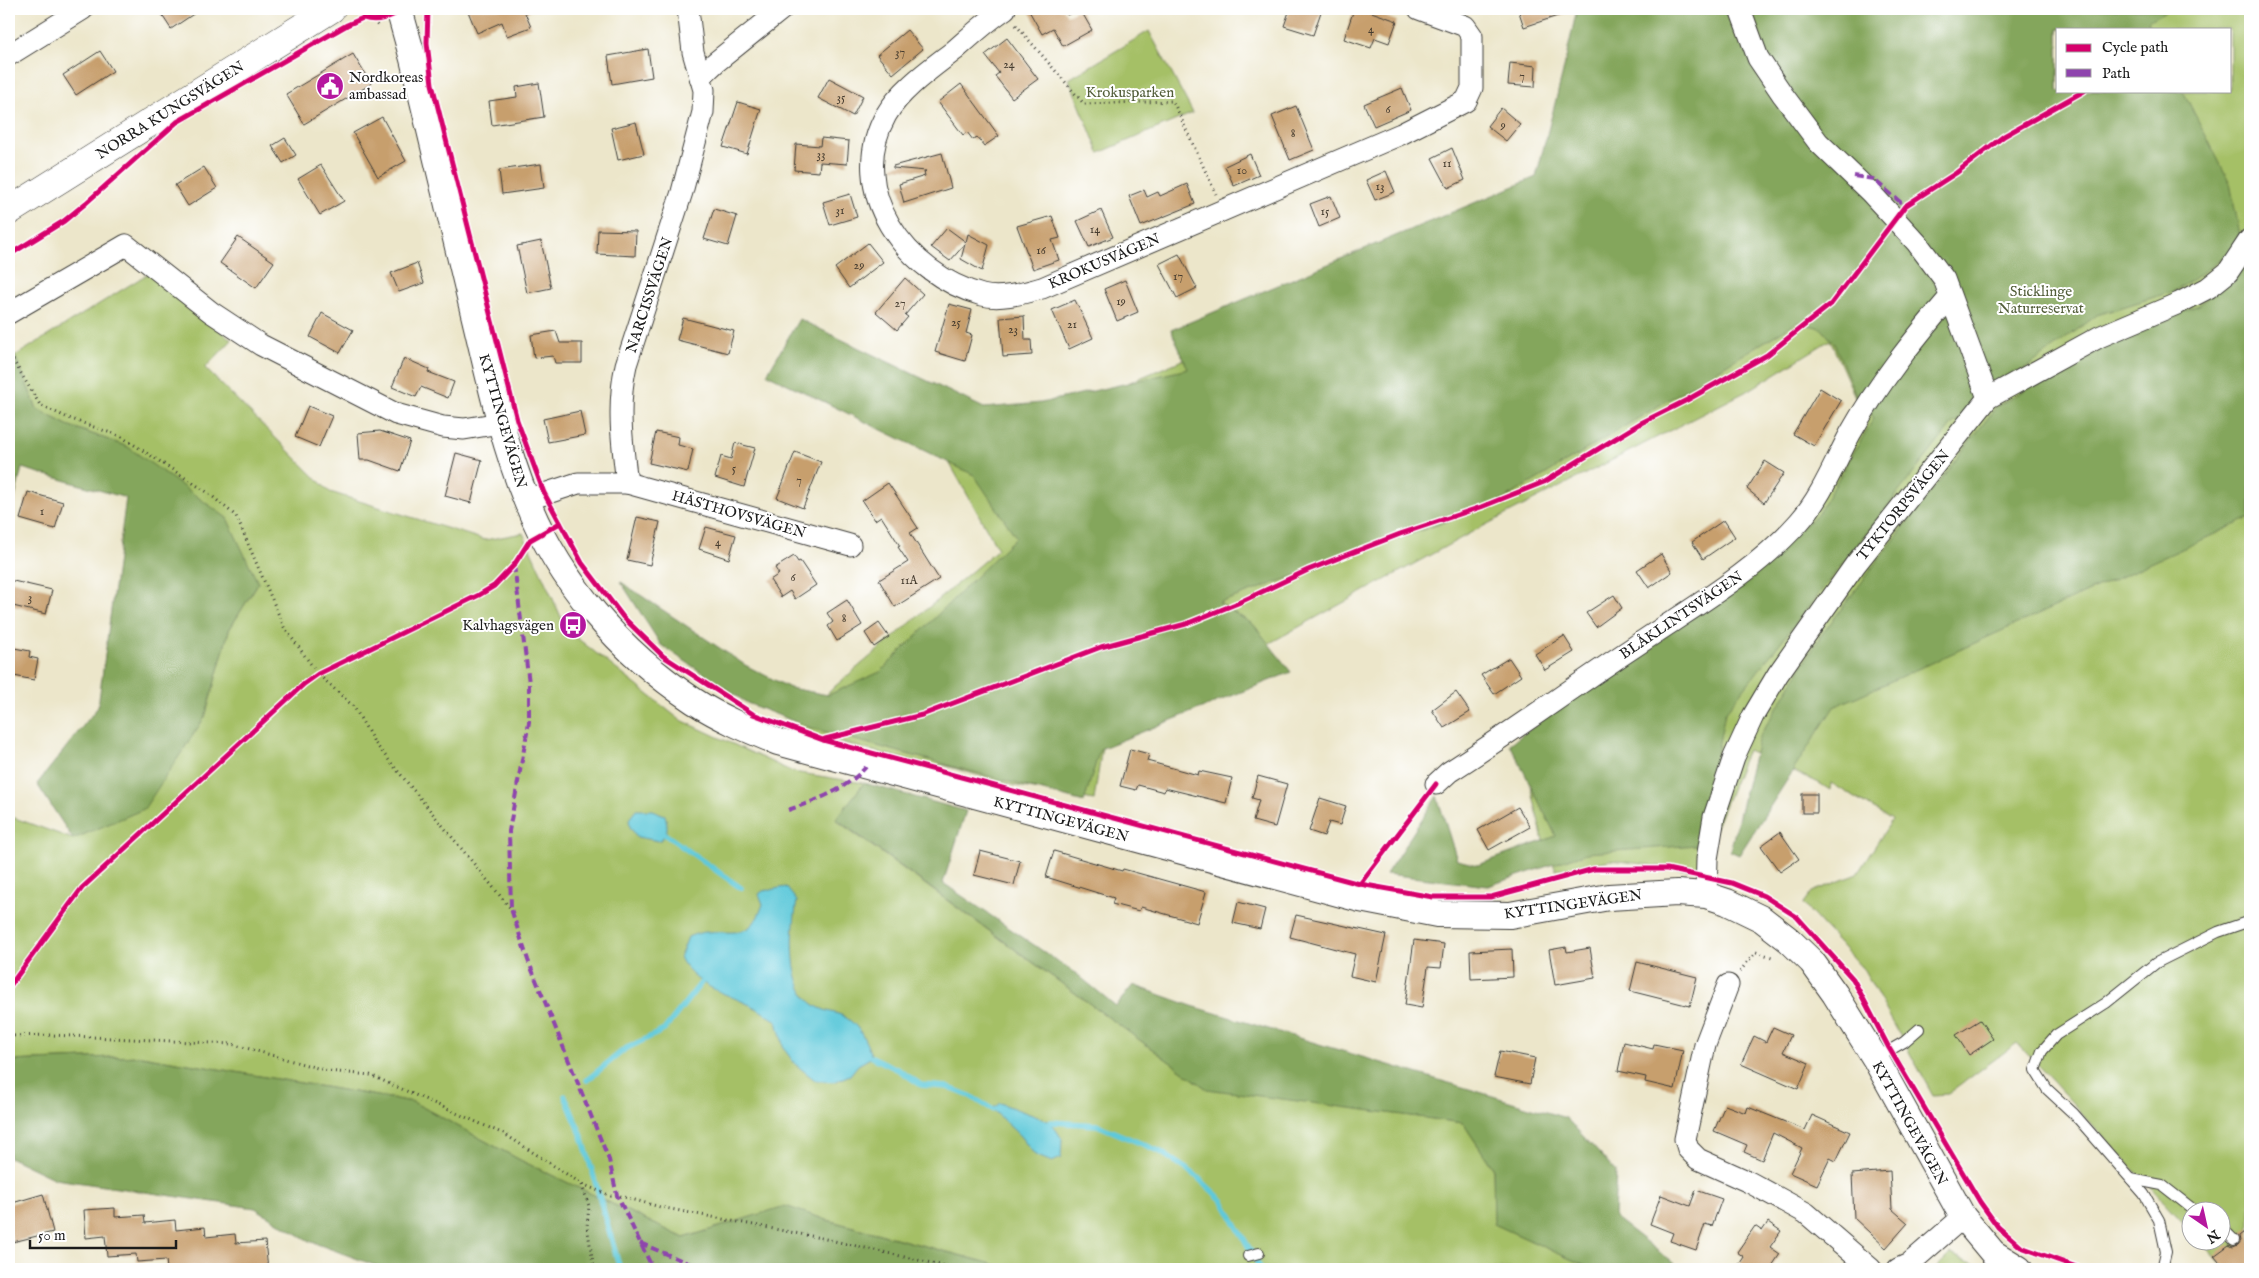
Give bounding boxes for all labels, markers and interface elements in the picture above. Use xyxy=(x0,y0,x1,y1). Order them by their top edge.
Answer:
house number: 4 xyxy=(1368,22,1374,37)
legend xyxy=(2056,28,2232,92)
text: Cycle path xyxy=(2102,38,2168,57)
house number: 37 xyxy=(895,45,905,60)
street label: NORRA KUNGSVÄGEN xyxy=(93,57,248,164)
house number: 24 xyxy=(1003,57,1015,72)
text: Path xyxy=(2102,64,2130,83)
place label: Nordkoreas ambassad xyxy=(349,68,423,104)
house number: 7 xyxy=(1519,69,1525,84)
public building icon: Nordkoreas ambassad xyxy=(315,71,345,101)
park label: Krokusparken xyxy=(1086,83,1174,102)
house number: 35 xyxy=(837,90,846,105)
house number: 6 xyxy=(1385,102,1391,117)
house number: 9 xyxy=(1499,118,1506,133)
house number: 8 xyxy=(1291,126,1296,141)
house number: 33 xyxy=(817,147,825,162)
house number: 11 xyxy=(1443,156,1451,171)
house number: 10 xyxy=(1237,163,1247,178)
house number: 13 xyxy=(1376,179,1384,194)
house number: 31 xyxy=(836,203,844,218)
house number: 15 xyxy=(1321,204,1330,219)
house number: 14 xyxy=(1090,222,1100,237)
street label: KROKUSVÄGEN xyxy=(1045,229,1163,294)
street label: NARCISSVÄGEN xyxy=(622,235,677,356)
house number: 16 xyxy=(1036,243,1047,258)
house number: 29 xyxy=(854,258,864,273)
house number: 17 xyxy=(1173,269,1183,284)
park label: Sticklinge Naturreservat xyxy=(1998,282,2084,318)
house number: 19 xyxy=(1116,294,1126,309)
house number: 27 xyxy=(894,296,906,311)
house number: 25 xyxy=(951,315,962,330)
house number: 21 xyxy=(1067,317,1077,332)
house number: 23 xyxy=(1008,322,1018,337)
street label: KYTTINGEVÄGEN xyxy=(474,352,531,491)
street label: TYKTORPSVÄGEN xyxy=(1853,446,1954,565)
house number: 5 xyxy=(732,461,737,476)
house number: 7 xyxy=(796,473,802,488)
street label: HÄSTHOVSVÄGEN xyxy=(670,486,808,543)
house number: 1 xyxy=(40,504,44,519)
house number: 4 xyxy=(715,535,721,550)
street label: BLÅKLINTSVÄGEN xyxy=(1616,567,1747,664)
house number: 6 xyxy=(790,570,796,585)
house number: 11A xyxy=(900,573,918,588)
house number: 3 xyxy=(28,590,32,605)
bus stop icon: Kalvhagsvägen xyxy=(558,610,588,640)
house number: 8 xyxy=(842,611,847,626)
place label: Kalvhagsvägen xyxy=(462,616,554,635)
street label: KYTTINGEVÄGEN xyxy=(991,792,1131,847)
street label: KYTTINGEVÄGEN xyxy=(1503,885,1643,924)
street label: KYTTINGEVÄGEN xyxy=(1868,1058,1952,1189)
north arrow xyxy=(2182,1200,2232,1250)
scale bar xyxy=(30,1218,176,1250)
text: N xyxy=(2203,1225,2224,1247)
text: 50 m xyxy=(38,1226,66,1245)

